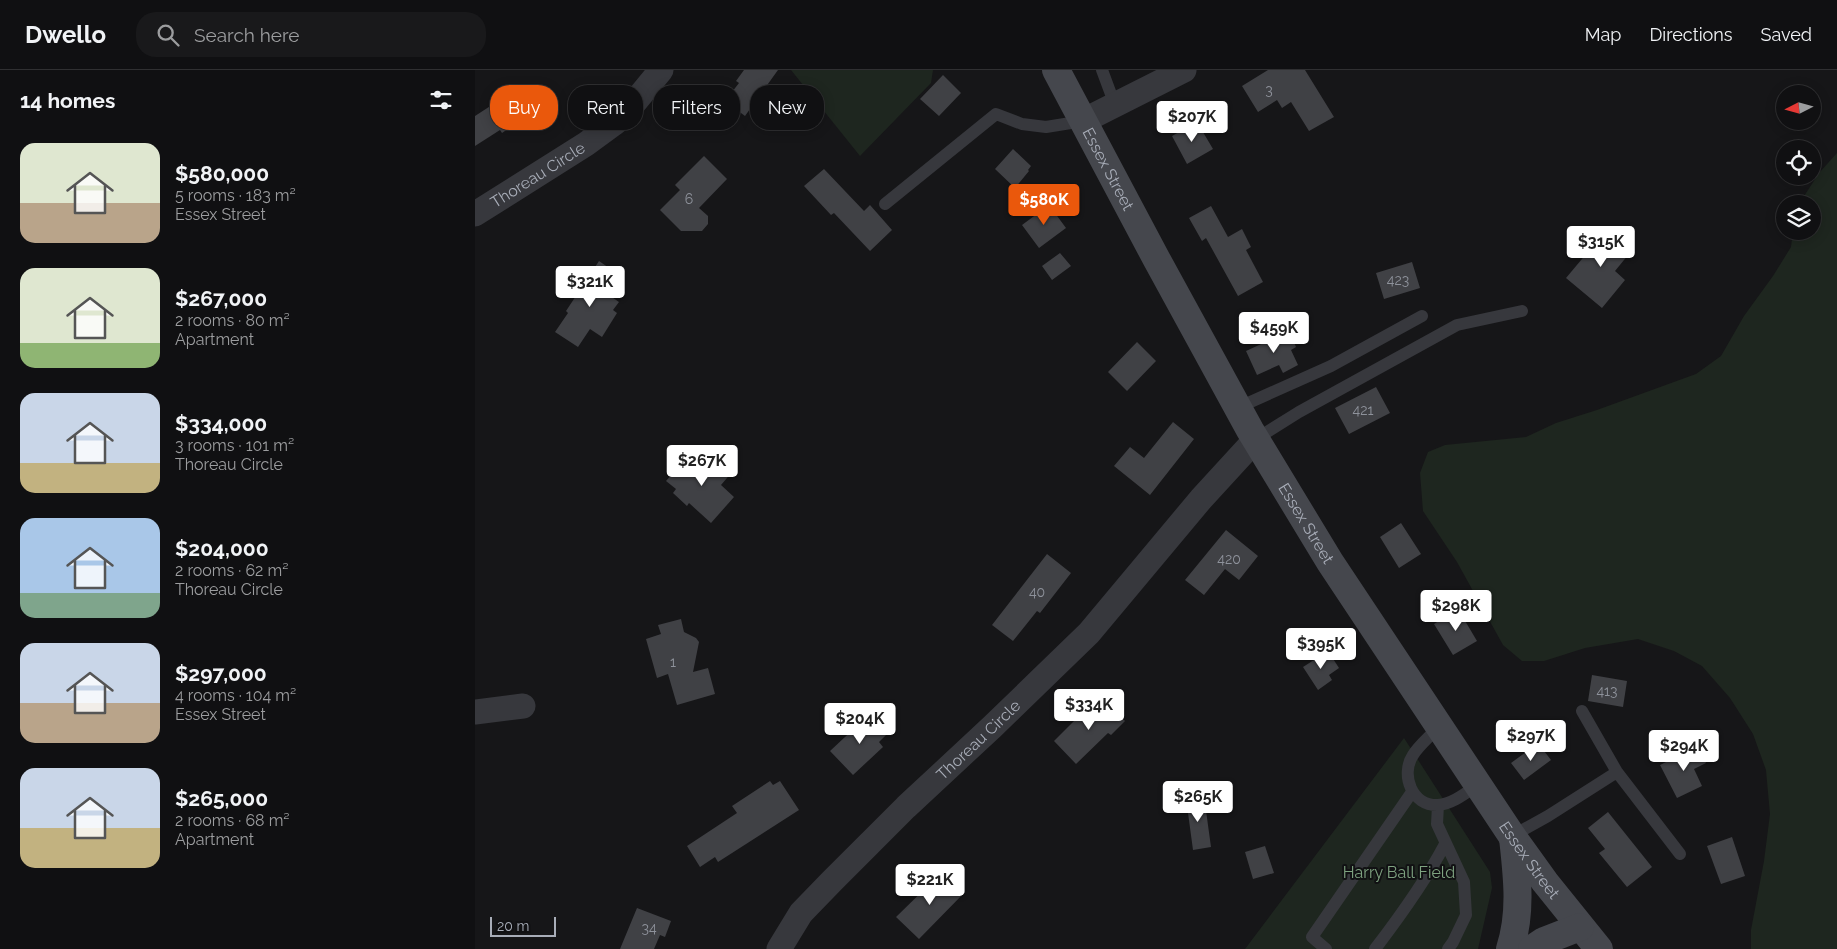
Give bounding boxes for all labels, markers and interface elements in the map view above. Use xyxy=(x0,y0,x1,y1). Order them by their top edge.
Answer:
search box xyxy=(136,12,486,57)
text: Dwello xyxy=(25,20,106,49)
icon: search xyxy=(154,21,182,49)
text: Search here xyxy=(194,24,300,46)
text: Map xyxy=(1585,24,1621,45)
text: Directions xyxy=(1649,24,1733,45)
text: Saved xyxy=(1761,24,1812,45)
house number: 3 xyxy=(1265,82,1273,98)
chip: Buy xyxy=(490,85,558,130)
chip: Rent xyxy=(568,85,643,130)
chip: Filters xyxy=(653,85,740,130)
chip: New xyxy=(750,85,824,130)
north arrow xyxy=(1776,85,1821,130)
map controls xyxy=(1776,85,1821,240)
icon: filters xyxy=(427,86,455,114)
text: 14 homes xyxy=(20,88,115,113)
pin: $207K xyxy=(1157,100,1227,143)
text: $207K xyxy=(1168,107,1216,126)
street label: Essex Street xyxy=(1078,125,1138,214)
street label: Thoreau Circle xyxy=(487,138,589,212)
button: locate xyxy=(1776,140,1821,185)
text: $580,000 xyxy=(175,161,269,186)
icon: home xyxy=(60,163,120,223)
pin: $580K xyxy=(1009,184,1079,226)
text: 5 rooms · 183 m² xyxy=(175,186,296,205)
text: $580K xyxy=(1019,190,1069,209)
house number: 6 xyxy=(685,191,693,207)
button: layers xyxy=(1776,195,1821,240)
text: Essex Street xyxy=(175,205,266,224)
pin: $315K xyxy=(1566,226,1636,268)
text: $315K xyxy=(1578,232,1624,251)
pin: $321K xyxy=(555,266,625,308)
text: $321K xyxy=(567,272,613,291)
house number: 423 xyxy=(1387,272,1409,288)
text: $267,000 xyxy=(175,286,267,311)
icon: home xyxy=(60,288,120,348)
text: 2 rooms · 80 m² xyxy=(175,311,290,330)
pin: $459K xyxy=(1239,312,1309,354)
text: $459K xyxy=(1250,318,1298,337)
text: Apartment xyxy=(175,330,254,349)
house number: 421 xyxy=(1353,402,1373,418)
text: $334,000 xyxy=(175,411,267,436)
icon: home xyxy=(60,413,120,473)
text: 3 rooms · 101 m² xyxy=(175,436,294,455)
pin: $267K xyxy=(667,444,737,487)
text: $267K xyxy=(678,451,726,470)
text: Thoreau Circle xyxy=(175,455,283,474)
street label: Essex Street xyxy=(1274,480,1338,568)
text: $204,000 xyxy=(175,536,269,561)
icon: home xyxy=(60,538,120,598)
house number: 420 xyxy=(1217,551,1241,567)
text: 2 rooms · 62 m² xyxy=(175,561,288,580)
text: Thoreau Circle xyxy=(175,580,283,599)
house number: 40 xyxy=(1029,584,1045,600)
pin: $298K xyxy=(1421,590,1491,632)
text: $298K xyxy=(1432,596,1480,615)
pin: $395K xyxy=(1286,628,1356,670)
text: $395K xyxy=(1297,634,1345,653)
house number: 1 xyxy=(670,654,676,670)
text: $297,000 xyxy=(175,661,267,686)
icon: home xyxy=(60,663,120,723)
house number: 413 xyxy=(1596,683,1618,699)
text: 4 rooms · 104 m² xyxy=(175,686,296,705)
pin: $334K xyxy=(1054,688,1124,731)
text: $334K xyxy=(1065,695,1113,714)
street label: Thoreau Circle xyxy=(932,696,1024,784)
pin: $204K xyxy=(825,702,895,745)
text: Essex Street xyxy=(175,705,266,724)
text: $204K xyxy=(836,709,884,728)
pin: $297K xyxy=(1496,720,1566,762)
text: $297K xyxy=(1507,726,1555,745)
pin: $294K xyxy=(1649,730,1719,772)
text: $294K xyxy=(1660,736,1708,755)
pin: $265K xyxy=(1163,780,1233,823)
text: $265,000 xyxy=(175,786,268,811)
text: $265K xyxy=(1174,787,1222,806)
icon: home xyxy=(60,788,120,848)
text: 2 rooms · 68 m² xyxy=(175,811,290,830)
street label: Essex Street xyxy=(1495,818,1564,903)
text: Apartment xyxy=(175,830,254,849)
park label: Harry Ball Field xyxy=(1343,863,1455,882)
pin: $221K xyxy=(895,864,965,906)
text: $221K xyxy=(907,870,953,889)
scale bar xyxy=(490,914,556,937)
text: 20 m xyxy=(497,918,529,934)
house number: 34 xyxy=(641,920,657,936)

